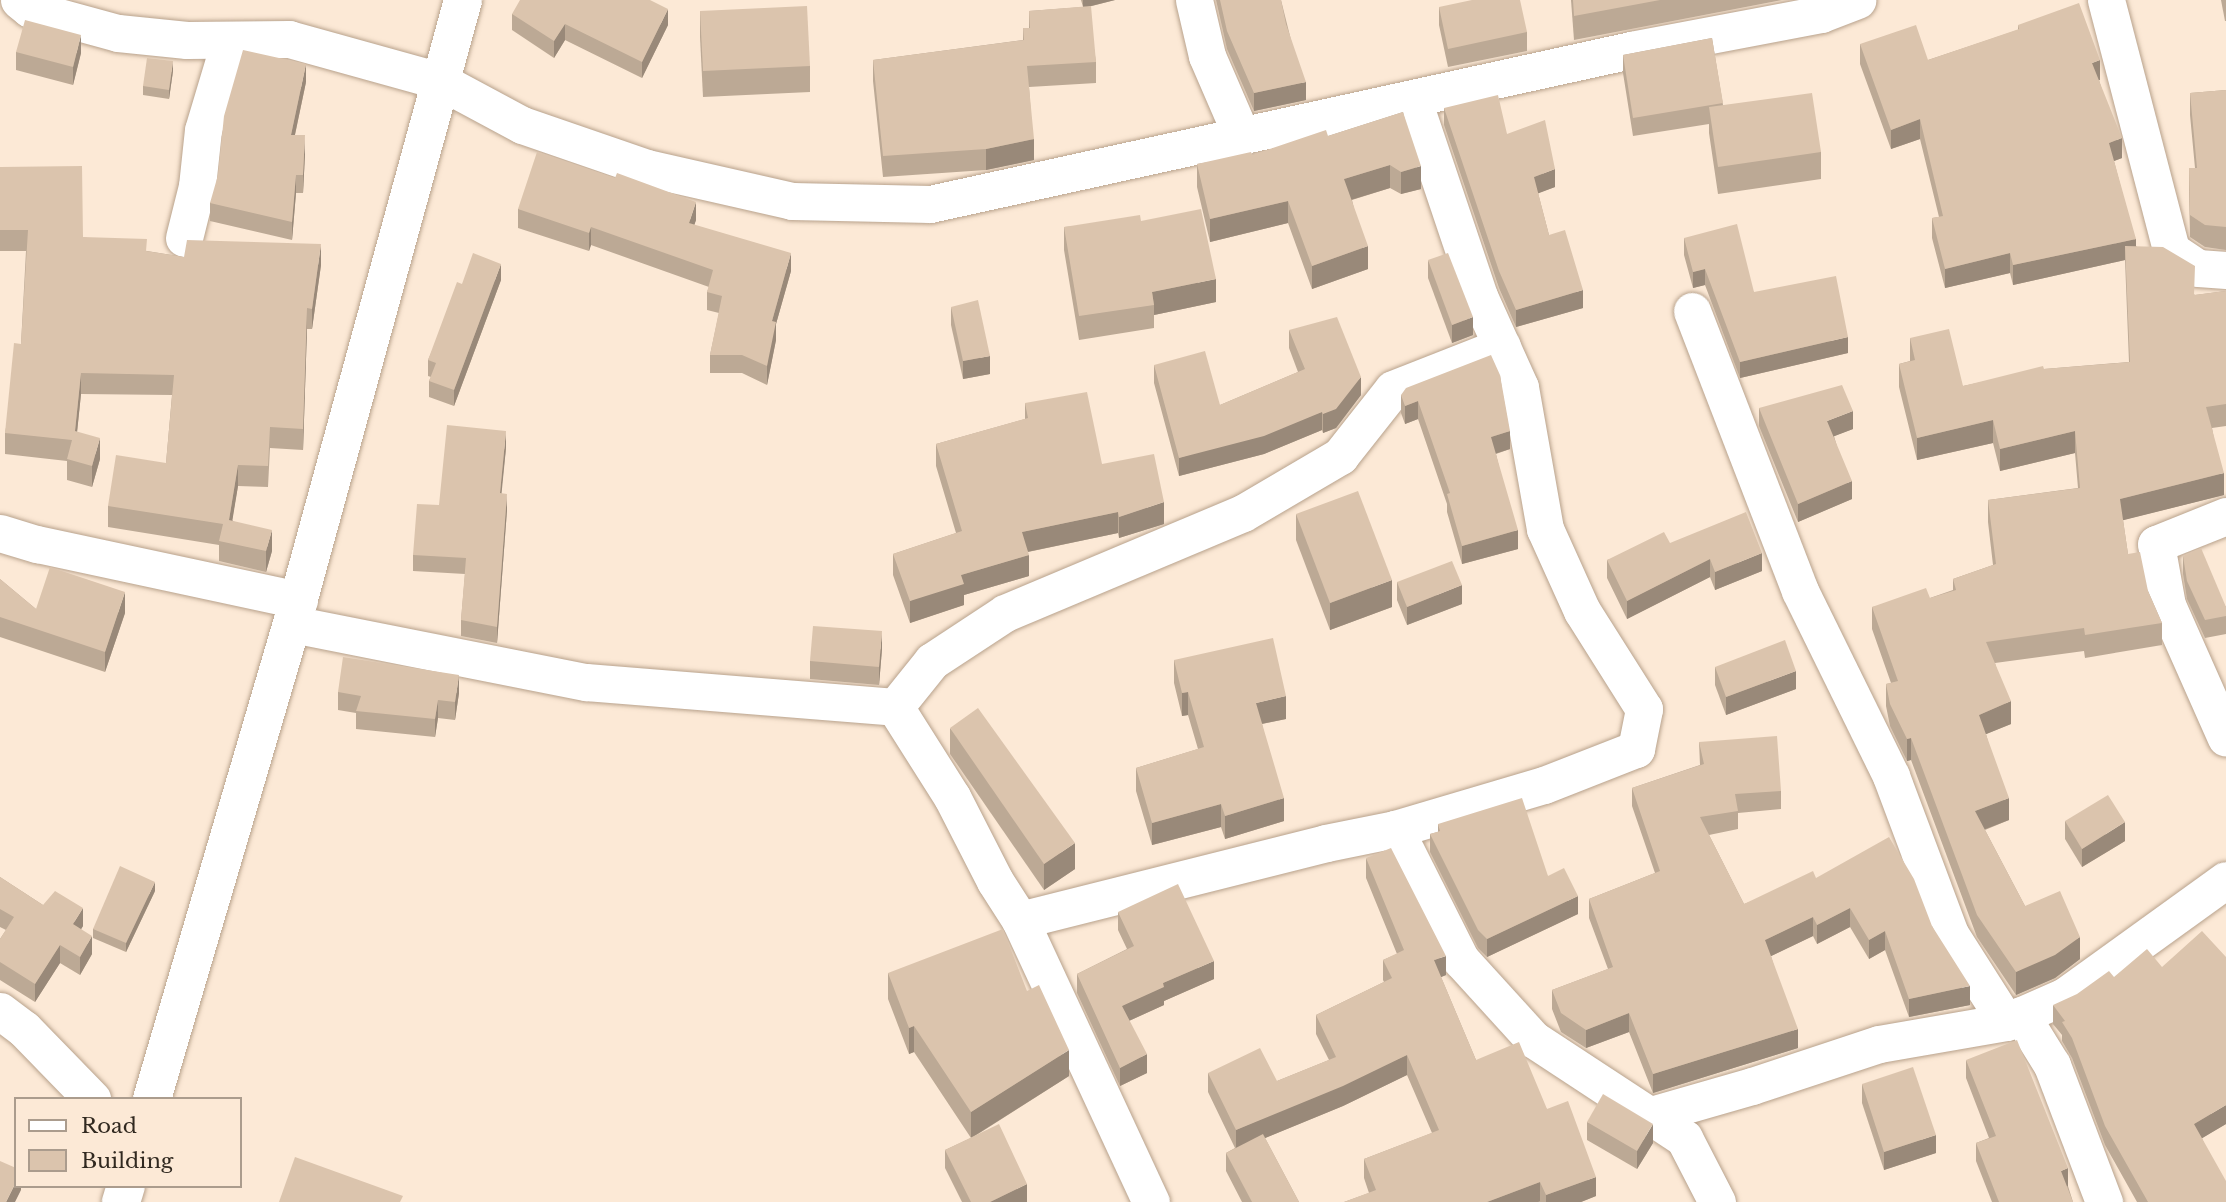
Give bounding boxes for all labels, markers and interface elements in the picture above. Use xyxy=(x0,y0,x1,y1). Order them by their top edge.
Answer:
legend xyxy=(14,1097,242,1188)
text: Road xyxy=(81,1113,137,1139)
text: Building xyxy=(81,1148,173,1174)

